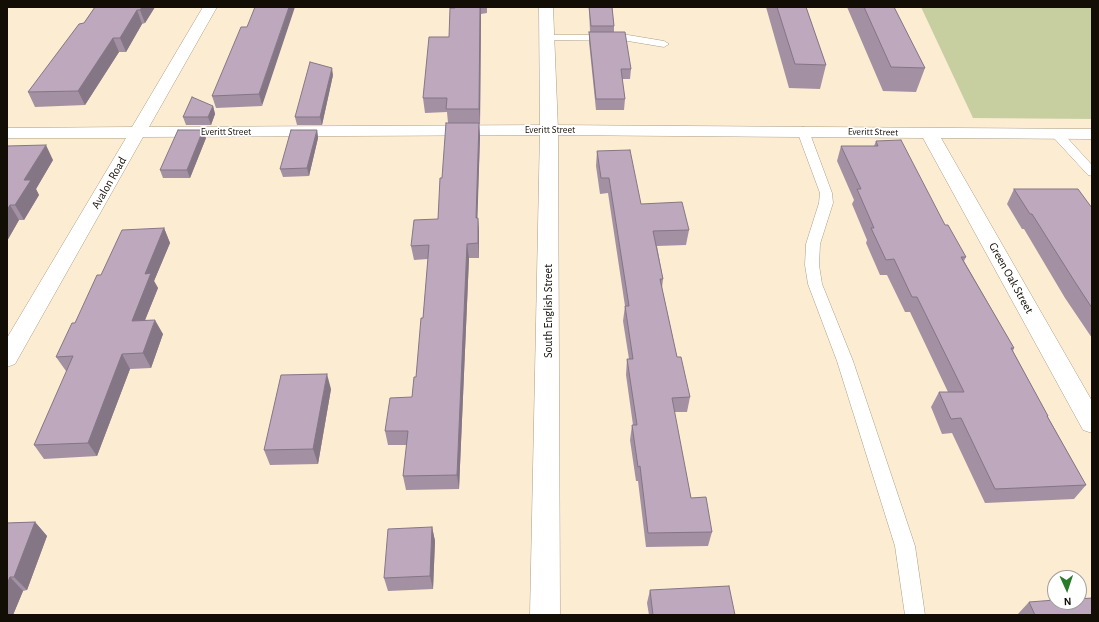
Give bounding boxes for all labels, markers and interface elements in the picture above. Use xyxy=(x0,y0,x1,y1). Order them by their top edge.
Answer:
street label: Everitt Street xyxy=(525,124,575,136)
street label: Everitt Street xyxy=(201,126,251,138)
street label: Everitt Street xyxy=(848,126,898,138)
street label: Avalon Road xyxy=(88,154,130,212)
street label: Green Oak Street xyxy=(986,240,1036,316)
street label: South English Street xyxy=(541,264,555,358)
north arrow xyxy=(1047,570,1087,610)
text: N xyxy=(1063,596,1072,607)

